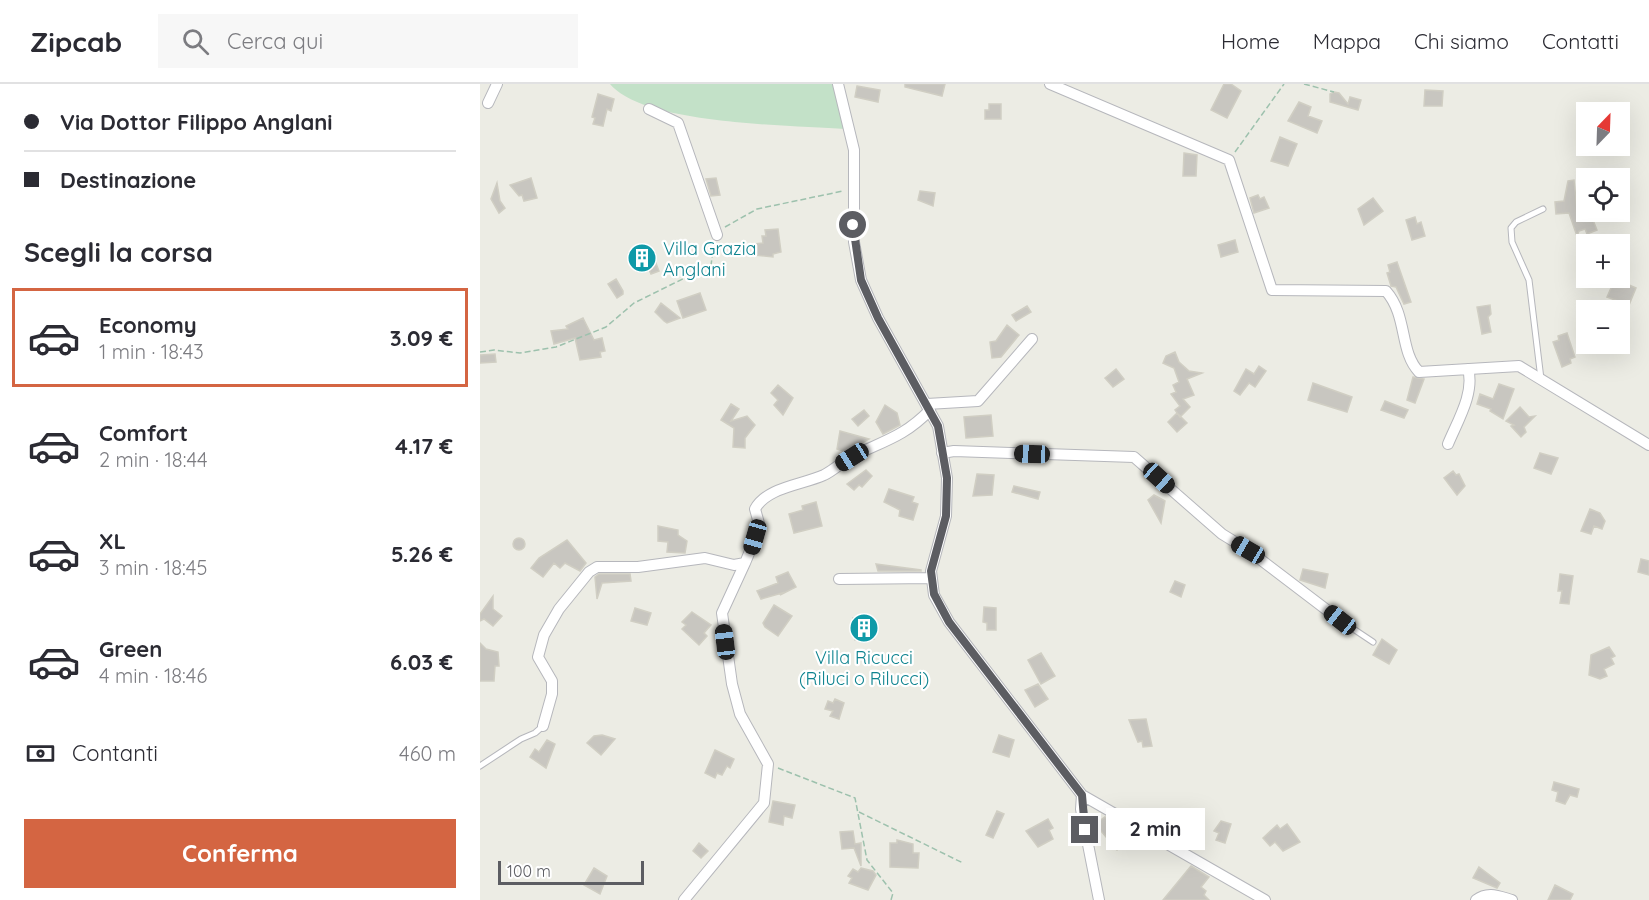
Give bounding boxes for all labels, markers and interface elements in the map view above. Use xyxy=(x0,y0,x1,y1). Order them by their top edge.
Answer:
search box xyxy=(158,14,578,68)
text: Zipcab xyxy=(30,24,122,59)
icon: search xyxy=(179,25,212,58)
text: Cerca qui xyxy=(227,27,323,55)
text: Home xyxy=(1221,28,1280,54)
text: Mappa xyxy=(1313,28,1381,54)
text: Chi siamo xyxy=(1414,28,1509,54)
text: Contatti xyxy=(1542,28,1619,54)
north arrow xyxy=(1576,102,1630,156)
map controls xyxy=(1576,102,1630,354)
text: Via Dottor Filippo Anglani xyxy=(60,108,333,136)
text: Destinazione xyxy=(60,166,196,194)
button: locate xyxy=(1576,168,1630,222)
route start xyxy=(839,211,866,238)
button: + xyxy=(1576,234,1630,288)
text: Scegli la corsa xyxy=(24,235,213,269)
place label: Villa Grazia Anglani xyxy=(663,237,756,281)
building icon: Villa Grazia Anglani xyxy=(626,242,658,274)
button: − xyxy=(1576,300,1630,354)
icon: car xyxy=(27,311,81,365)
text: Economy xyxy=(99,311,197,339)
text: 3.09 € xyxy=(390,324,453,352)
text: 1 min · 18:43 xyxy=(99,339,204,364)
icon: car xyxy=(27,419,81,473)
text: Comfort xyxy=(99,419,188,447)
text: 4.17 € xyxy=(395,432,453,460)
car xyxy=(832,440,872,474)
car xyxy=(1014,444,1050,464)
text: 2 min · 18:44 xyxy=(99,447,207,472)
car xyxy=(1140,459,1178,497)
car xyxy=(741,517,769,557)
icon: car xyxy=(27,527,81,581)
text: XL xyxy=(99,527,126,555)
car xyxy=(1228,533,1268,567)
text: 5.26 € xyxy=(391,540,453,568)
text: 3 min · 18:45 xyxy=(99,555,207,580)
car xyxy=(1320,602,1360,638)
building icon: Villa Ricucci (Riluci o Rilucci) xyxy=(848,612,880,644)
car xyxy=(714,623,736,661)
icon: car xyxy=(27,635,81,689)
text: Green xyxy=(99,635,162,663)
place label: Villa Ricucci (Riluci o Rilucci) xyxy=(799,646,929,690)
text: 6.03 € xyxy=(390,648,453,676)
text: 4 min · 18:46 xyxy=(99,663,207,688)
icon: cash xyxy=(24,737,57,770)
text: Contanti xyxy=(72,739,158,767)
text: 460 m xyxy=(399,741,456,766)
callout: 2 min xyxy=(1106,809,1205,851)
route end xyxy=(1071,816,1098,843)
text: 2 min xyxy=(1129,816,1182,841)
button: Conferma xyxy=(24,819,456,888)
scale bar xyxy=(498,858,644,886)
text: 100 m xyxy=(507,861,551,881)

